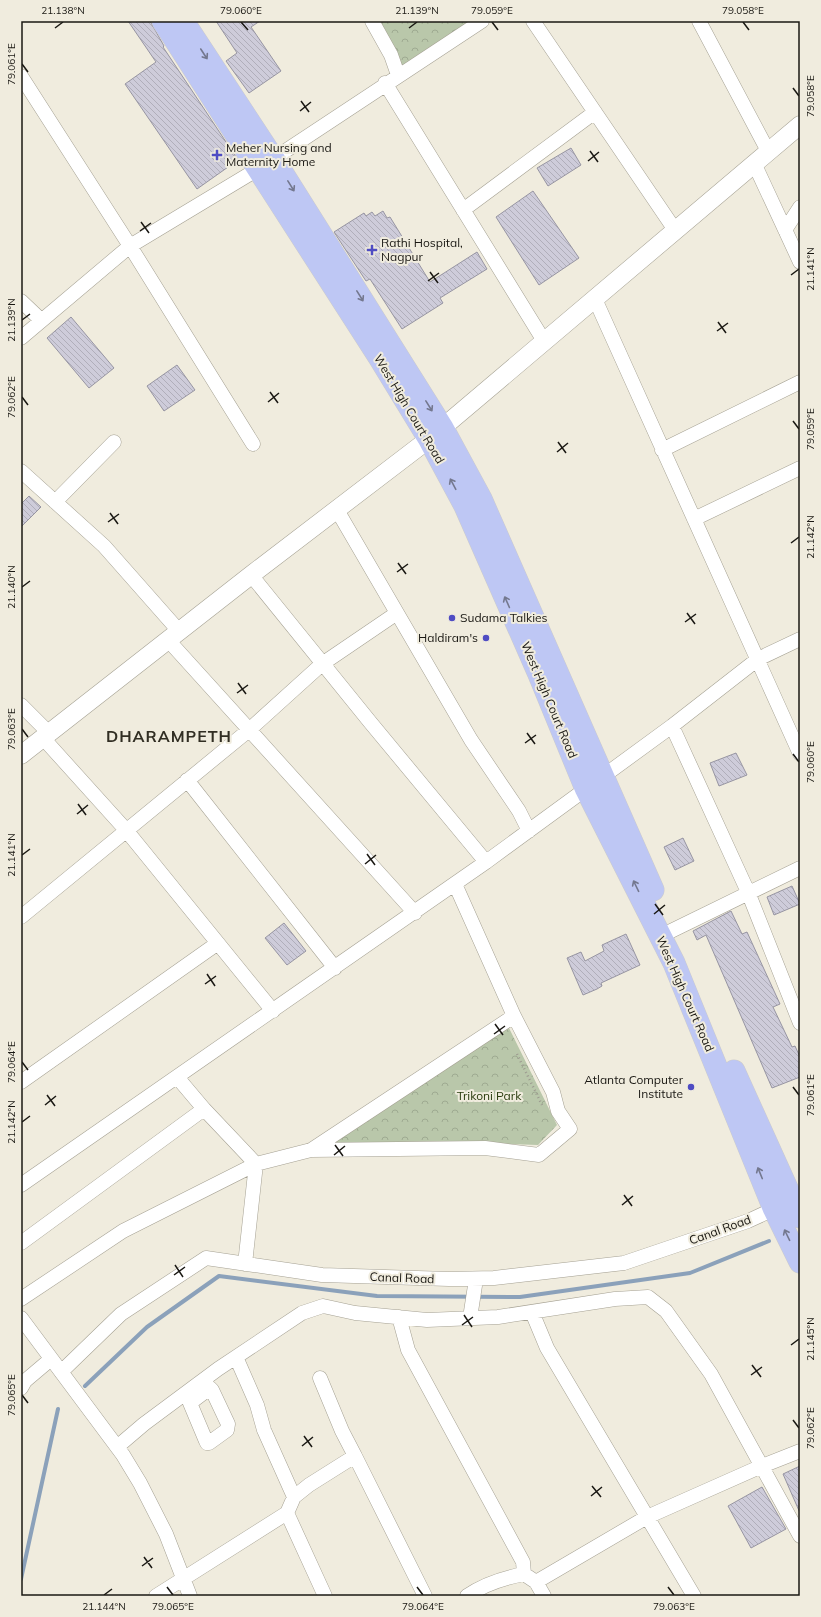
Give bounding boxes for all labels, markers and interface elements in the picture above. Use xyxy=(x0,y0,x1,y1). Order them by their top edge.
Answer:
text: 21.138°N xyxy=(41,4,85,17)
text: 79.060°E xyxy=(220,4,262,17)
text: 21.139°N xyxy=(395,4,439,17)
text: 79.059°E xyxy=(471,4,513,17)
text: 79.058°E xyxy=(722,4,764,17)
text: 79.061°E xyxy=(5,43,18,85)
one-way arrow xyxy=(200,48,209,59)
text: 79.058°E xyxy=(804,75,817,117)
place label: Meher Nursing and Maternity Home xyxy=(226,140,332,169)
marker: Meher Nursing and Maternity Home xyxy=(211,149,223,161)
one-way arrow xyxy=(287,180,295,192)
place label: Rathi Hospital, Nagpur xyxy=(381,235,463,264)
marker: Rathi Hospital, Nagpur xyxy=(366,244,378,256)
text: 21.141°N xyxy=(804,247,817,291)
one-way arrow xyxy=(356,290,364,301)
text: 21.139°N xyxy=(5,298,18,342)
street label: West High Court Road xyxy=(371,351,448,466)
text: 79.062°E xyxy=(5,376,18,418)
one-way arrow xyxy=(425,400,433,411)
text: 79.059°E xyxy=(804,408,817,450)
one-way arrow xyxy=(449,478,457,490)
text: 21.142°N xyxy=(804,515,817,559)
text: 21.140°N xyxy=(5,565,18,609)
one-way arrow xyxy=(503,597,511,609)
place label: Sudama Talkies xyxy=(460,610,548,625)
marker: Sudama Talkies xyxy=(447,613,457,623)
place label: Haldiram's xyxy=(418,630,478,645)
marker: Haldiram's xyxy=(481,633,491,643)
street label: West High Court Road xyxy=(518,639,581,760)
text: 79.063°E xyxy=(5,708,18,750)
district label: DHARAMPETH xyxy=(106,726,232,746)
text: 79.060°E xyxy=(804,741,817,783)
text: 21.141°N xyxy=(5,833,18,877)
one-way arrow xyxy=(632,881,639,893)
street label: West High Court Road xyxy=(653,934,718,1054)
text: 79.064°E xyxy=(5,1041,18,1083)
place label: Atlanta Computer Institute xyxy=(584,1072,684,1101)
text: 79.061°E xyxy=(804,1074,817,1116)
marker: Atlanta Computer Institute xyxy=(686,1082,696,1092)
park label: Trikoni Park xyxy=(457,1088,522,1103)
text: 21.142°N xyxy=(5,1100,18,1144)
one-way arrow xyxy=(755,1167,763,1179)
street label: Canal Road xyxy=(687,1211,753,1248)
one-way arrow xyxy=(783,1230,790,1242)
street label: Canal Road xyxy=(369,1269,435,1286)
text: 21.145°N xyxy=(804,1317,817,1361)
text: 79.065°E xyxy=(5,1374,18,1416)
text: 79.062°E xyxy=(804,1407,817,1449)
text: 21.144°N xyxy=(82,1600,126,1613)
text: 79.065°E xyxy=(152,1600,194,1613)
text: 79.064°E xyxy=(402,1600,444,1613)
text: 79.063°E xyxy=(653,1600,695,1613)

